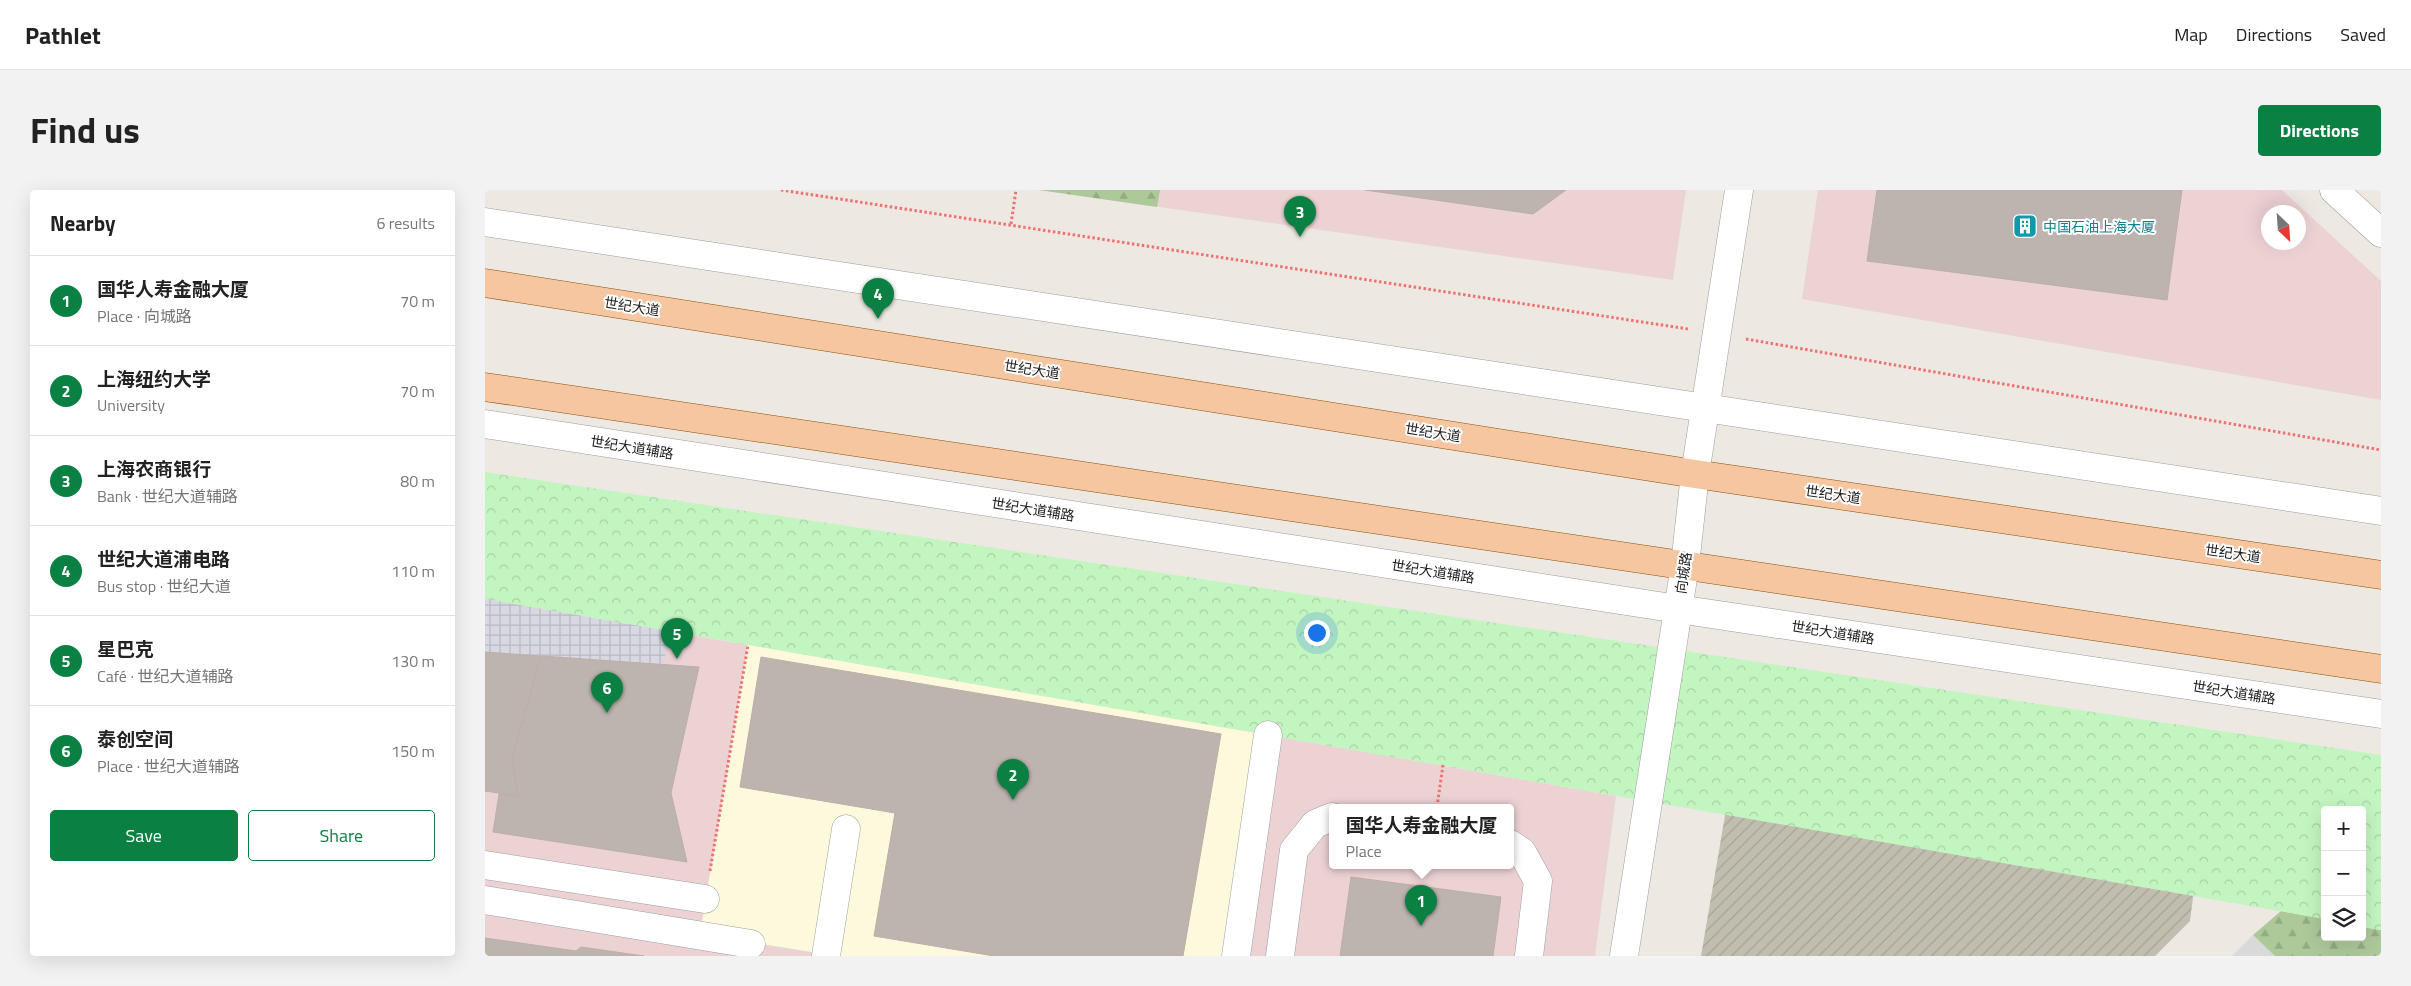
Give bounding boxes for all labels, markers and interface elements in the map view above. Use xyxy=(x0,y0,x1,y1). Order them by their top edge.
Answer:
text: Pathlet xyxy=(25,17,101,53)
text: Map xyxy=(2174,21,2208,48)
text: Directions xyxy=(2236,21,2312,48)
text: Saved xyxy=(2340,21,2386,48)
text: Find us xyxy=(30,103,140,157)
button: Directions xyxy=(2258,105,2381,156)
pin: 3 xyxy=(1284,196,1316,237)
north arrow xyxy=(2261,205,2306,250)
text: Nearby xyxy=(50,207,115,239)
text: 6 results xyxy=(376,211,435,235)
building icon: 中国石油上海大厦 xyxy=(2012,213,2038,239)
place label: 中国石油上海大厦 xyxy=(2043,216,2155,237)
text: 国华人寿金融大厦 xyxy=(97,274,249,303)
pin: 4 xyxy=(862,278,894,319)
text: 1 xyxy=(62,289,70,313)
text: 70 m xyxy=(400,289,435,313)
street label: 世纪大道 xyxy=(603,291,661,321)
text: Place · 向城路 xyxy=(97,304,192,328)
street label: 世纪大道 xyxy=(1003,354,1061,384)
text: 上海纽约大学 xyxy=(97,364,211,393)
text: 2 xyxy=(62,379,70,403)
text: 70 m xyxy=(400,379,435,403)
text: University xyxy=(97,393,165,417)
street label: 世纪大道 xyxy=(1404,417,1462,447)
street label: 世纪大道辅路 xyxy=(589,430,675,464)
text: 上海农商银行 xyxy=(97,454,211,483)
text: 3 xyxy=(62,469,70,493)
text: 80 m xyxy=(400,469,435,493)
street label: 世纪大道 xyxy=(1804,480,1862,508)
text: Bank · 世纪大道辅路 xyxy=(97,484,238,508)
street label: 世纪大道辅路 xyxy=(990,492,1076,526)
street label: 世纪大道 xyxy=(2204,539,2262,567)
text: 世纪大道浦电路 xyxy=(97,544,230,573)
street label: 向城路 xyxy=(1670,551,1696,595)
street label: 世纪大道辅路 xyxy=(1390,554,1476,588)
text: 4 xyxy=(62,559,70,583)
text: 110 m xyxy=(391,559,435,583)
text: Bus stop · 世纪大道 xyxy=(97,574,231,598)
street label: 世纪大道辅路 xyxy=(1790,615,1876,649)
pin: 5 xyxy=(661,618,693,659)
your location xyxy=(1304,620,1330,646)
text: 星巴克 xyxy=(97,634,154,663)
text: 5 xyxy=(62,649,70,673)
text: 130 m xyxy=(391,649,435,673)
text: Café · 世纪大道辅路 xyxy=(97,664,233,688)
pin: 6 xyxy=(591,672,623,713)
street label: 世纪大道辅路 xyxy=(2191,675,2277,709)
text: 泰创空间 xyxy=(97,724,173,753)
text: 6 xyxy=(62,739,70,763)
text: 150 m xyxy=(391,739,435,763)
text: Place · 世纪大道辅路 xyxy=(97,754,240,778)
pin: 2 xyxy=(997,759,1029,800)
popup xyxy=(1329,804,1514,869)
map controls xyxy=(2321,806,2366,941)
button: + xyxy=(2321,806,2366,851)
button: Save xyxy=(50,810,238,861)
button: Share xyxy=(248,810,435,861)
text: 国华人寿金融大厦 xyxy=(1345,810,1498,839)
text: Place xyxy=(1345,839,1382,863)
button: − xyxy=(2321,851,2366,896)
pin: 1 xyxy=(1405,885,1437,926)
button: layers xyxy=(2321,896,2366,941)

